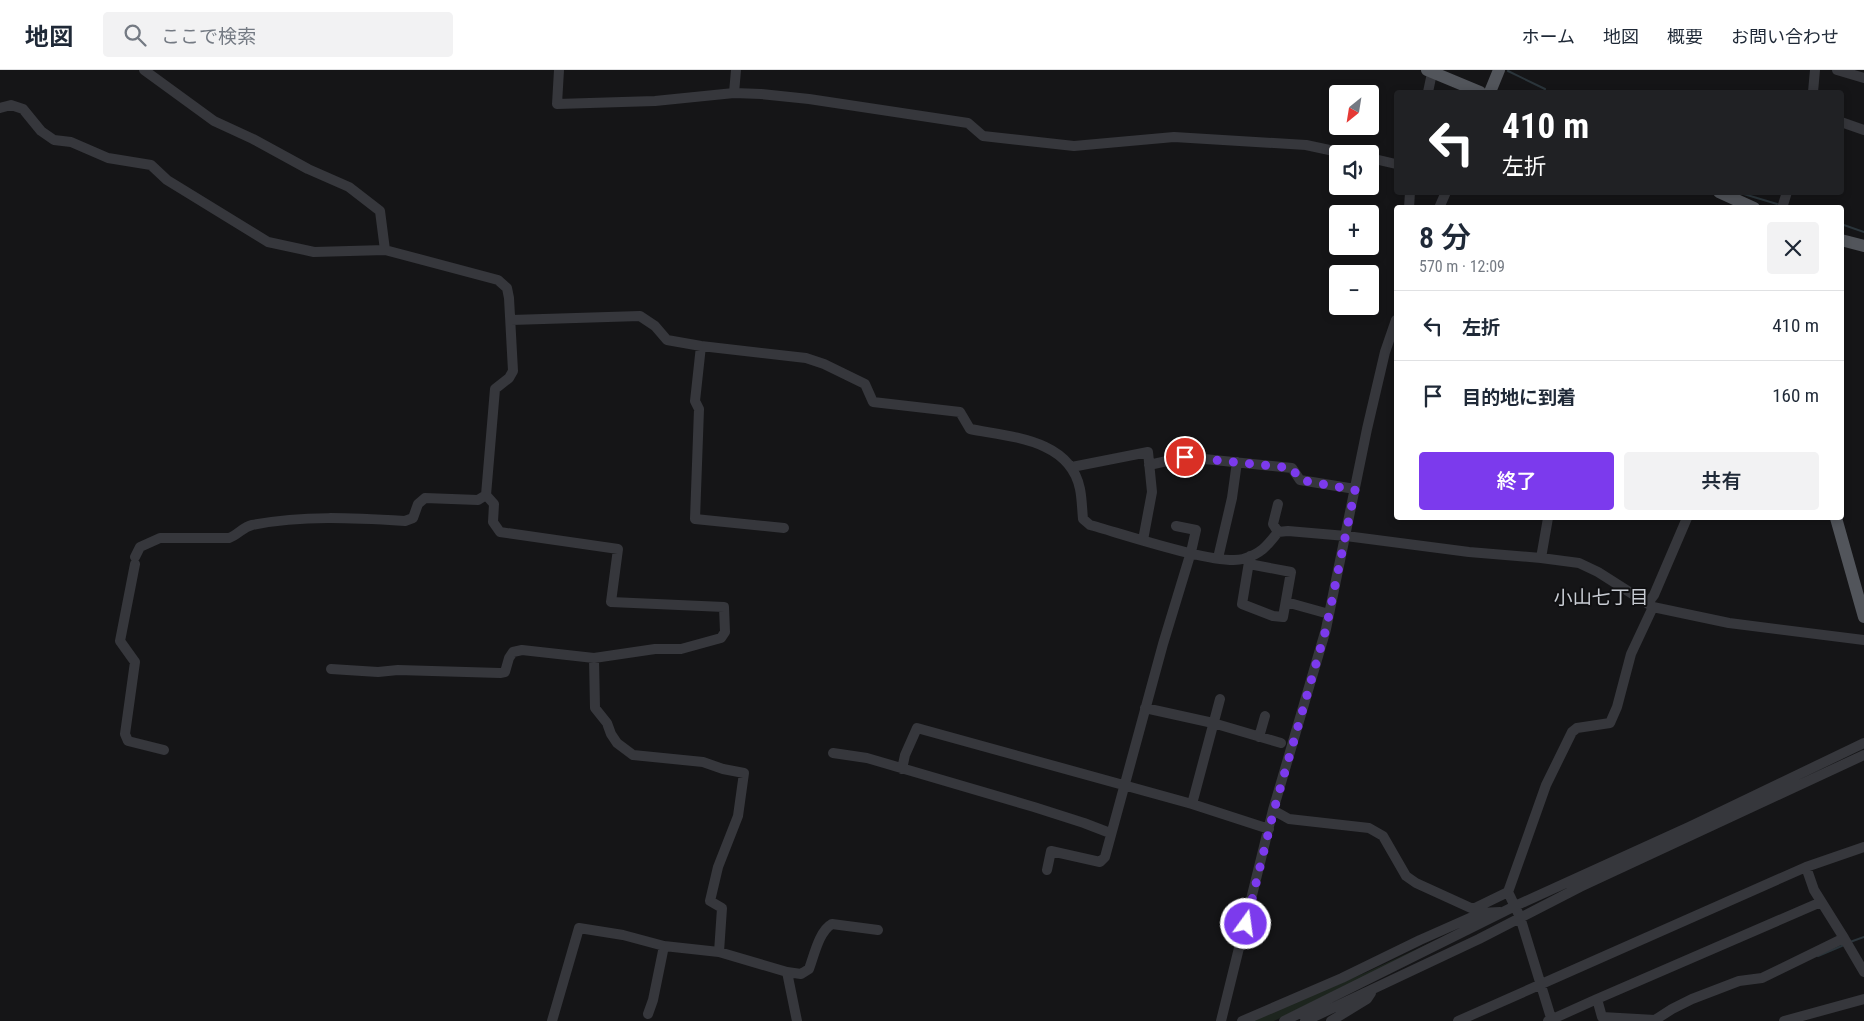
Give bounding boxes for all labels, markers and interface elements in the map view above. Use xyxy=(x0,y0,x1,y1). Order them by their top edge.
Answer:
search box xyxy=(103,12,453,57)
icon: search xyxy=(121,21,149,49)
text: 地図 xyxy=(25,23,73,51)
text: ここで検索 xyxy=(161,25,256,48)
text: ホーム xyxy=(1522,26,1575,47)
text: 地図 xyxy=(1603,26,1639,47)
text: 概要 xyxy=(1667,26,1703,47)
text: お問い合わせ xyxy=(1731,26,1839,47)
north arrow xyxy=(1329,85,1379,135)
map controls xyxy=(1329,85,1379,315)
text: 410 m xyxy=(1502,106,1589,147)
icon: left xyxy=(1419,110,1484,175)
button: sound xyxy=(1329,145,1379,195)
text: 左折 xyxy=(1502,154,1546,179)
button: + xyxy=(1329,205,1379,255)
text: 8 分 xyxy=(1419,220,1471,255)
button: close xyxy=(1767,222,1819,274)
text: 570 m · 12:09 xyxy=(1419,257,1505,276)
button: − xyxy=(1329,265,1379,315)
icon: left xyxy=(1419,312,1447,340)
text: 410 m xyxy=(1772,314,1819,337)
text: 左折 xyxy=(1462,316,1500,339)
icon: arrive xyxy=(1419,382,1447,410)
text: 160 m xyxy=(1772,384,1819,407)
text: 目的地に到着 xyxy=(1462,386,1576,409)
pin xyxy=(1164,436,1206,478)
icon: arrive xyxy=(1171,443,1199,471)
button: 終了 xyxy=(1419,452,1614,510)
button: 共有 xyxy=(1624,452,1819,510)
district label: 小山七丁目 xyxy=(1553,586,1649,609)
position arrow xyxy=(1219,897,1271,949)

